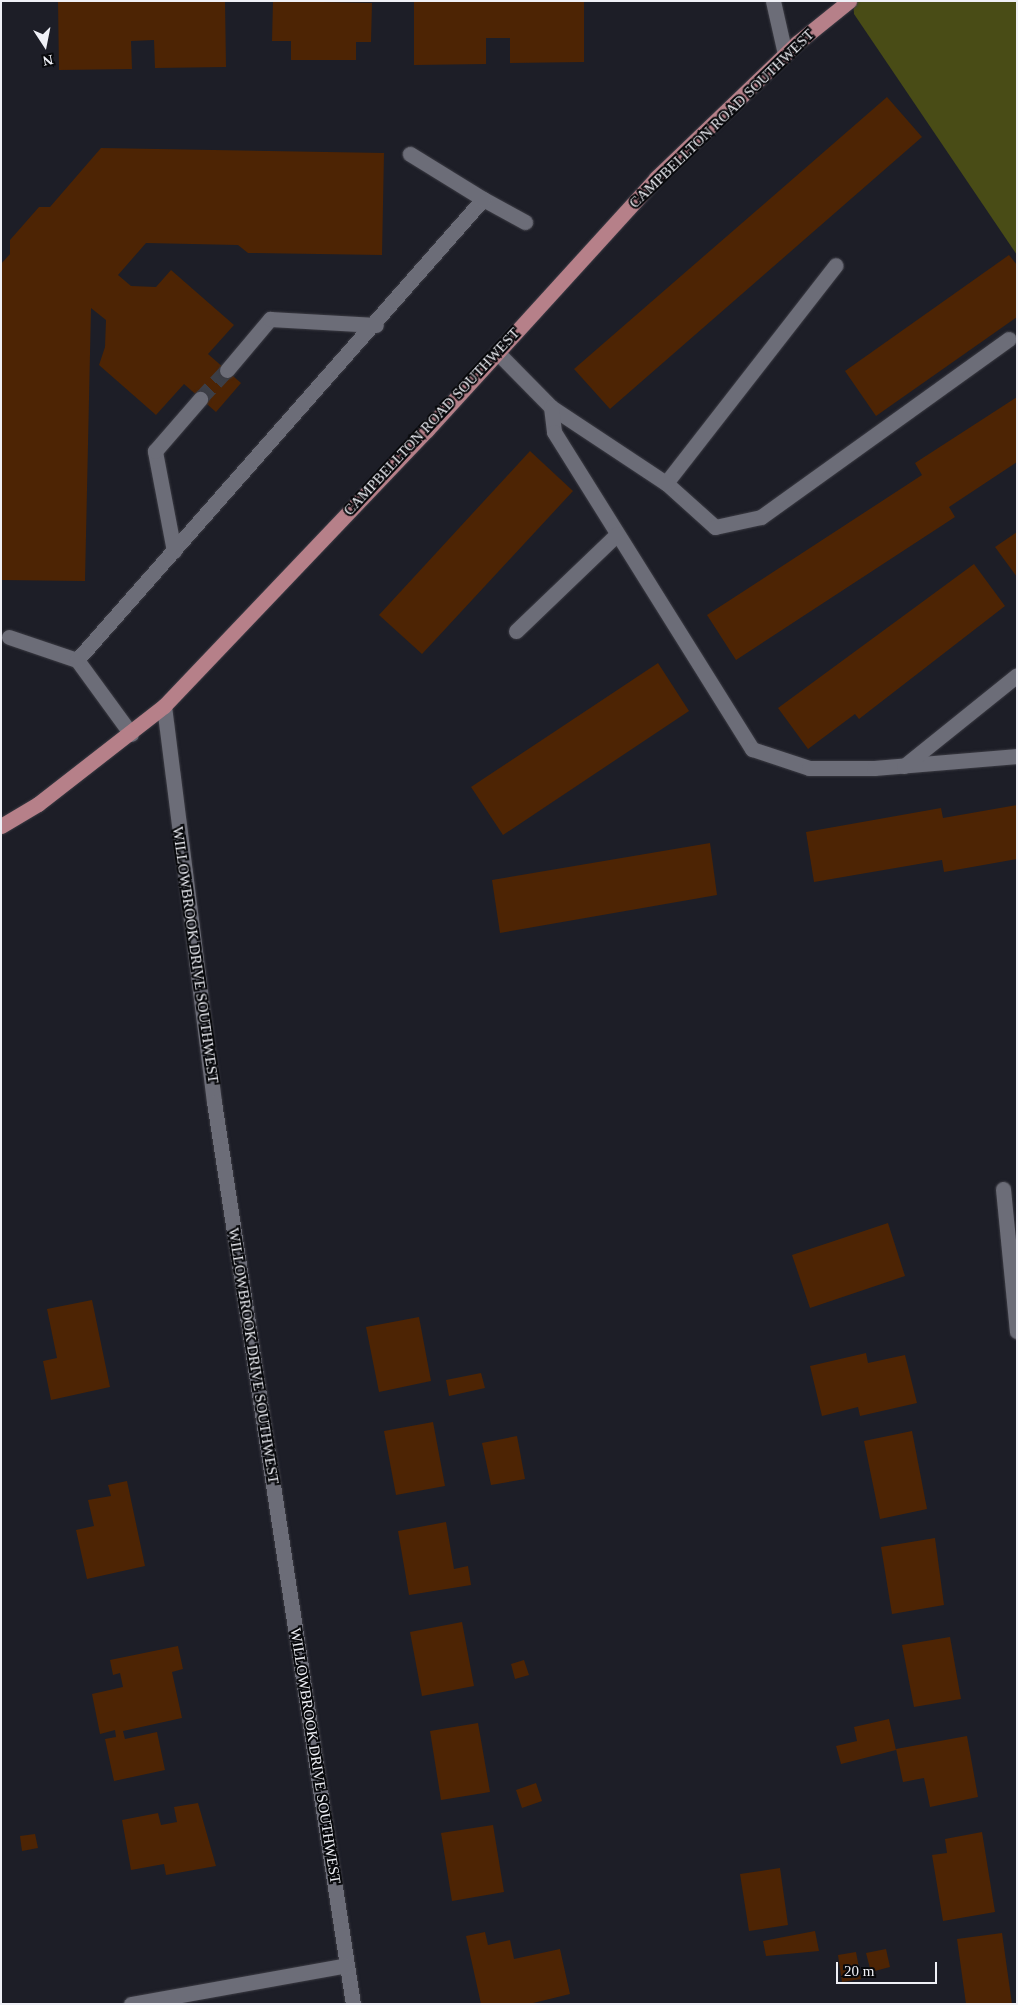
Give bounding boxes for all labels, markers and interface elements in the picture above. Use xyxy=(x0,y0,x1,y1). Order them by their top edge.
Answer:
north arrow xyxy=(20,20,70,70)
street label: CAMPBELLTON ROAD SOUTHWEST xyxy=(626,26,818,212)
text: N xyxy=(42,52,54,69)
street label: CAMPBELLTON ROAD SOUTHWEST xyxy=(340,324,524,520)
street label: WILLOWBROOK DRIVE SOUTHWEST xyxy=(168,825,222,1085)
street label: WILLOWBROOK DRIVE SOUTHWEST xyxy=(224,1227,282,1485)
street label: WILLOWBROOK DRIVE SOUTHWEST xyxy=(286,1627,344,1885)
scale bar xyxy=(838,1952,939,1984)
text: 20 m xyxy=(844,1963,874,1979)

